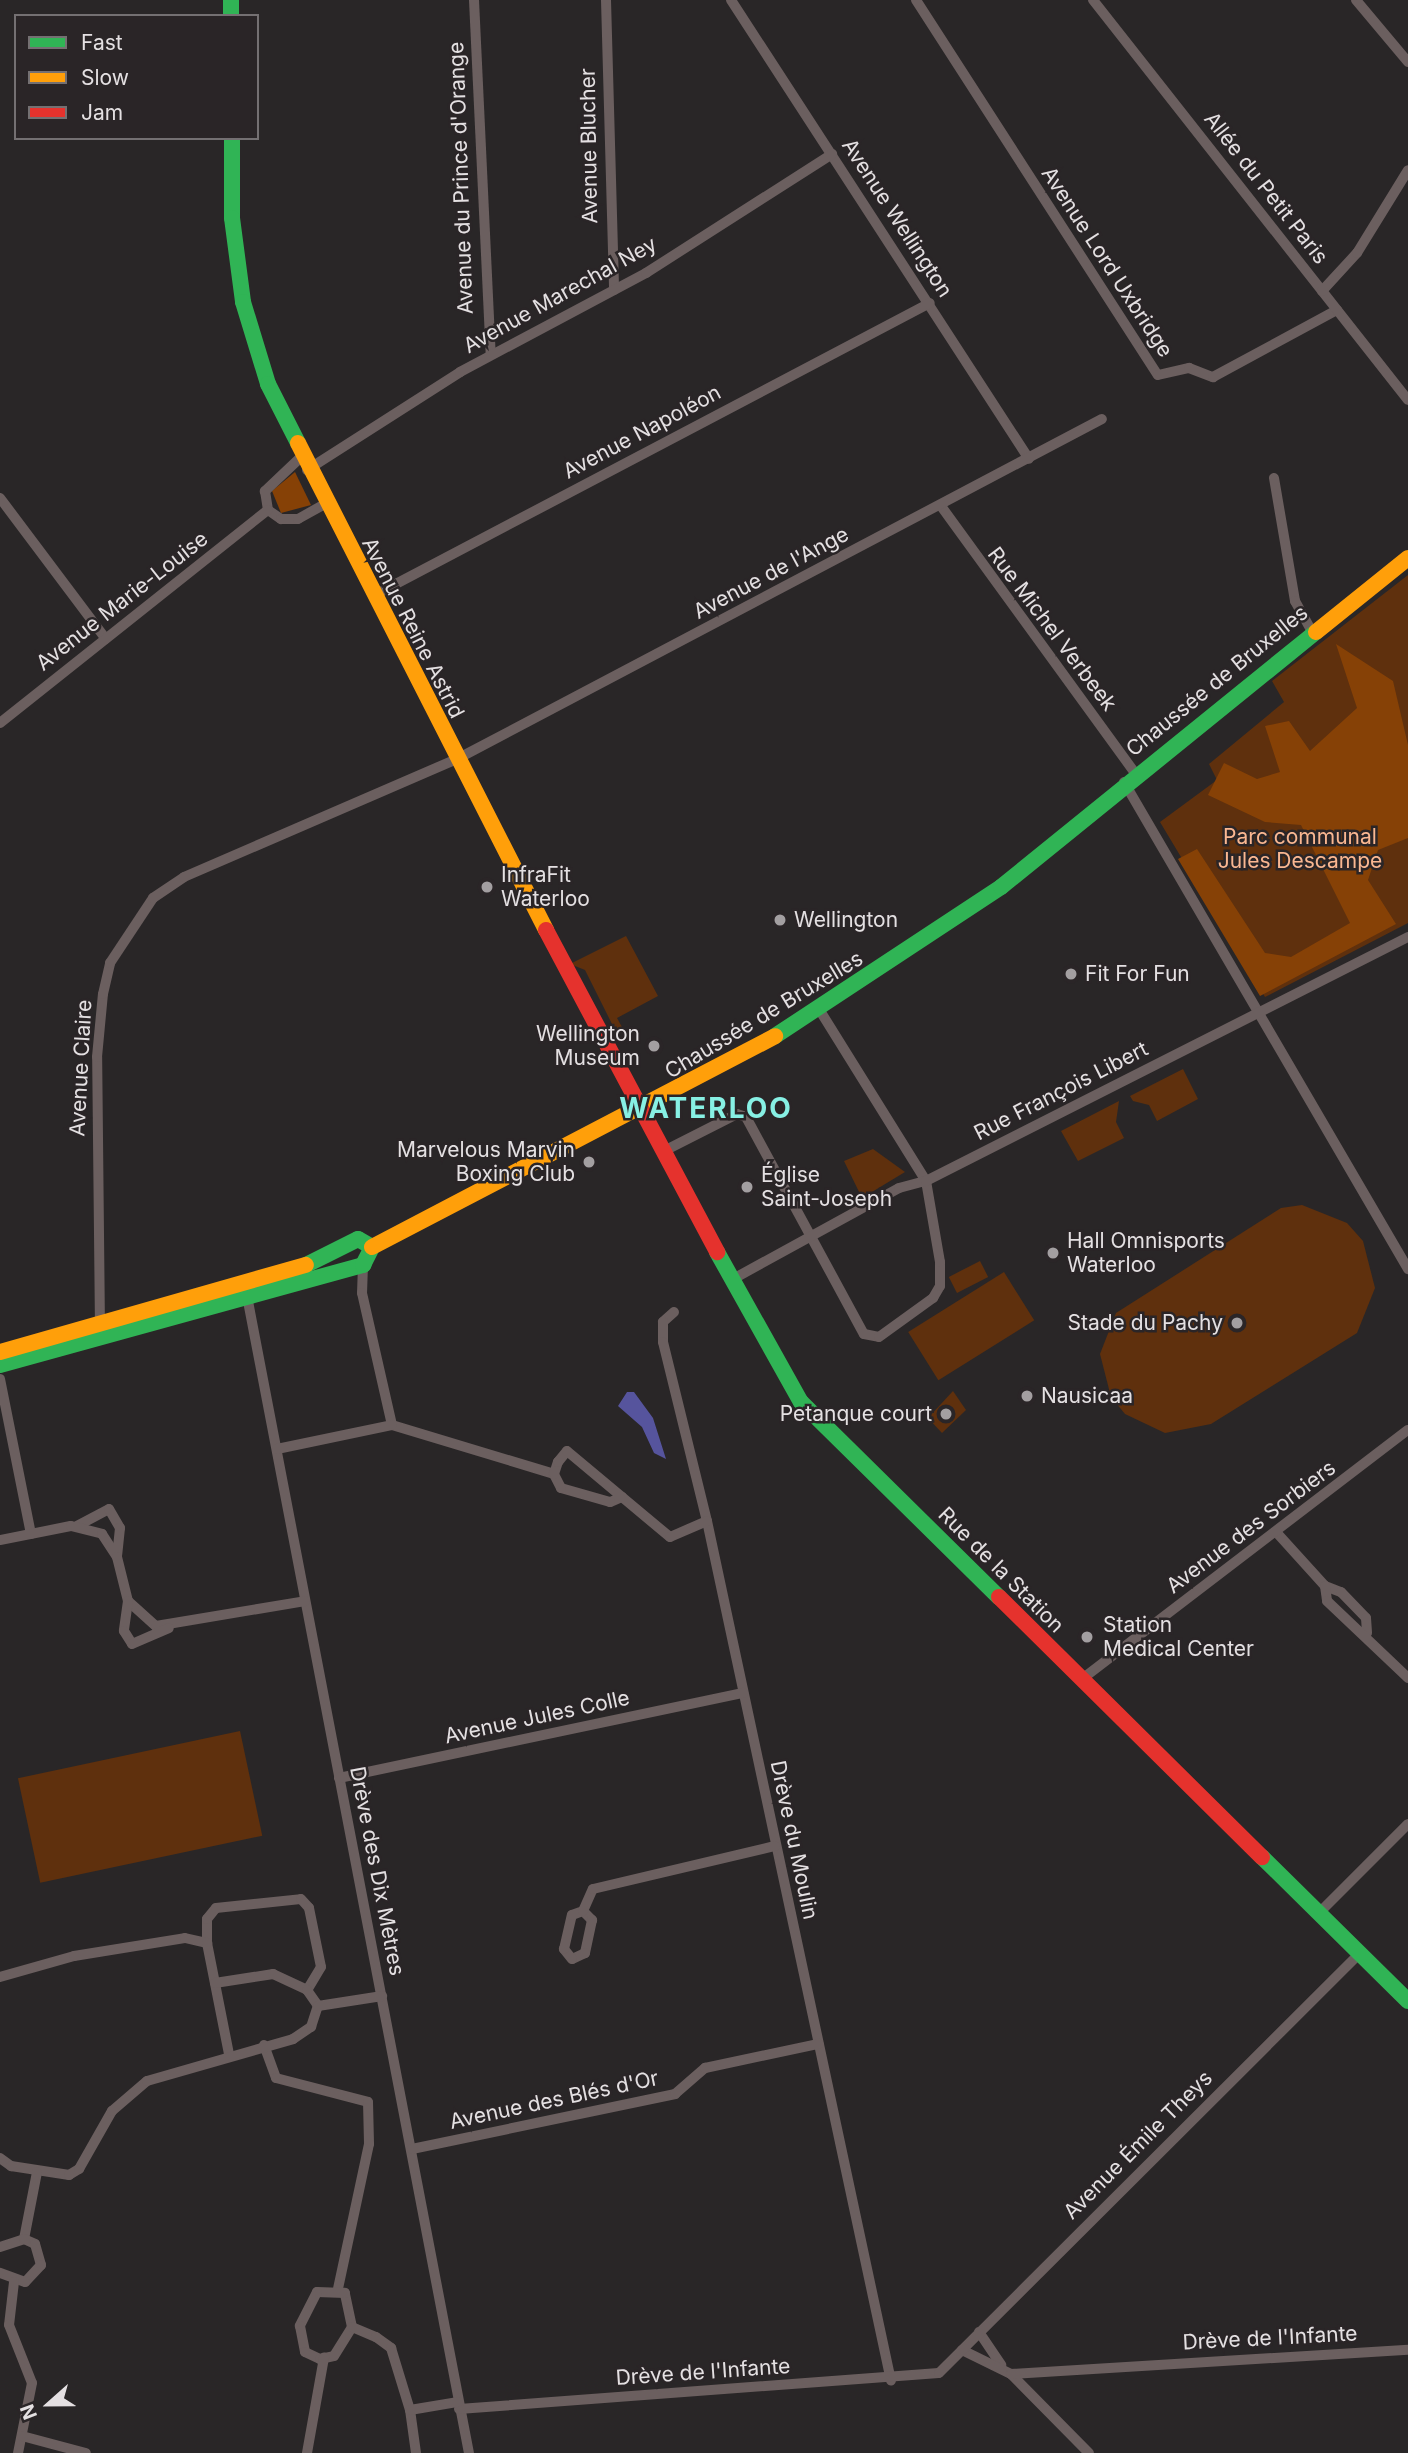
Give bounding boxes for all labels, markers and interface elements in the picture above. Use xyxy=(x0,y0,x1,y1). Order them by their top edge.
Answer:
legend xyxy=(14,14,259,140)
text: Fast xyxy=(81,30,123,55)
street label: Avenue du Prince d'Orange xyxy=(444,41,478,315)
text: Slow xyxy=(81,65,129,90)
street label: Avenue Blucher xyxy=(575,68,603,224)
text: Jam xyxy=(81,100,123,125)
street label: Allée du Petit Paris xyxy=(1199,107,1333,269)
street label: Avenue Wellington xyxy=(836,134,958,302)
street label: Avenue Lord Uxbridge xyxy=(1036,162,1178,362)
street label: Avenue Marechal Ney xyxy=(459,231,661,359)
street label: Avenue Napoléon xyxy=(559,380,725,484)
street label: Avenue de l'Ange xyxy=(689,521,853,625)
street label: Avenue Marie-Louise xyxy=(31,526,213,676)
street label: Avenue Reine Astrid xyxy=(357,533,469,723)
street label: Rue Michel Verbeek xyxy=(982,542,1122,716)
street label: Chaussée de Bruxelles xyxy=(1121,600,1313,762)
park label: Parc communal Jules Descampe xyxy=(1218,824,1382,874)
place label: InfraFit Waterloo xyxy=(501,862,590,912)
marker: InfraFit Waterloo xyxy=(479,879,495,895)
place label: Wellington xyxy=(794,907,898,933)
marker: Wellington xyxy=(772,912,788,928)
street label: Chaussée de Bruxelles xyxy=(661,946,867,1084)
place label: Fit For Fun xyxy=(1085,961,1190,987)
marker: Fit For Fun xyxy=(1063,966,1079,982)
street label: Avenue Claire xyxy=(65,999,97,1137)
place label: Wellington Museum xyxy=(536,1021,640,1071)
street label: Rue François Libert xyxy=(970,1036,1152,1146)
marker: Wellington Museum xyxy=(646,1038,662,1054)
district label: WATERLOO xyxy=(620,1091,792,1125)
place label: Marvelous Marvin Boxing Club xyxy=(397,1137,575,1187)
marker: Marvelous Marvin Boxing Club xyxy=(581,1154,597,1170)
place label: Église Saint-Joseph xyxy=(761,1162,892,1212)
marker: Église Saint-Joseph xyxy=(739,1179,755,1195)
place label: Hall Omnisports Waterloo xyxy=(1067,1228,1225,1278)
marker: Hall Omnisports Waterloo xyxy=(1045,1245,1061,1261)
place label: Stade du Pachy xyxy=(1067,1310,1223,1336)
marker: Stade du Pachy xyxy=(1229,1315,1245,1331)
place label: Nausicaa xyxy=(1041,1383,1133,1409)
marker: Nausicaa xyxy=(1019,1388,1035,1404)
place label: Petanque court xyxy=(780,1401,932,1427)
marker: Petanque court xyxy=(938,1406,954,1422)
street label: Avenue des Sorbiers xyxy=(1161,1455,1341,1599)
street label: Rue de la Station xyxy=(933,1502,1069,1638)
place label: Station Medical Center xyxy=(1103,1612,1254,1662)
marker: Station Medical Center xyxy=(1077,1627,1097,1647)
street label: Avenue Jules Colle xyxy=(442,1685,632,1749)
street label: Drève du Moulin xyxy=(765,1758,823,1922)
street label: Drève des Dix Mètres xyxy=(344,1764,410,1978)
street label: Avenue Émile Theys xyxy=(1058,2065,1218,2225)
street label: Avenue des Blés d'Or xyxy=(447,2066,661,2134)
street label: Drève de l'Infante xyxy=(1182,2321,1358,2355)
street label: Drève de l'Infante xyxy=(615,2353,791,2391)
north arrow xyxy=(14,2369,84,2439)
text: N xyxy=(16,2401,42,2423)

